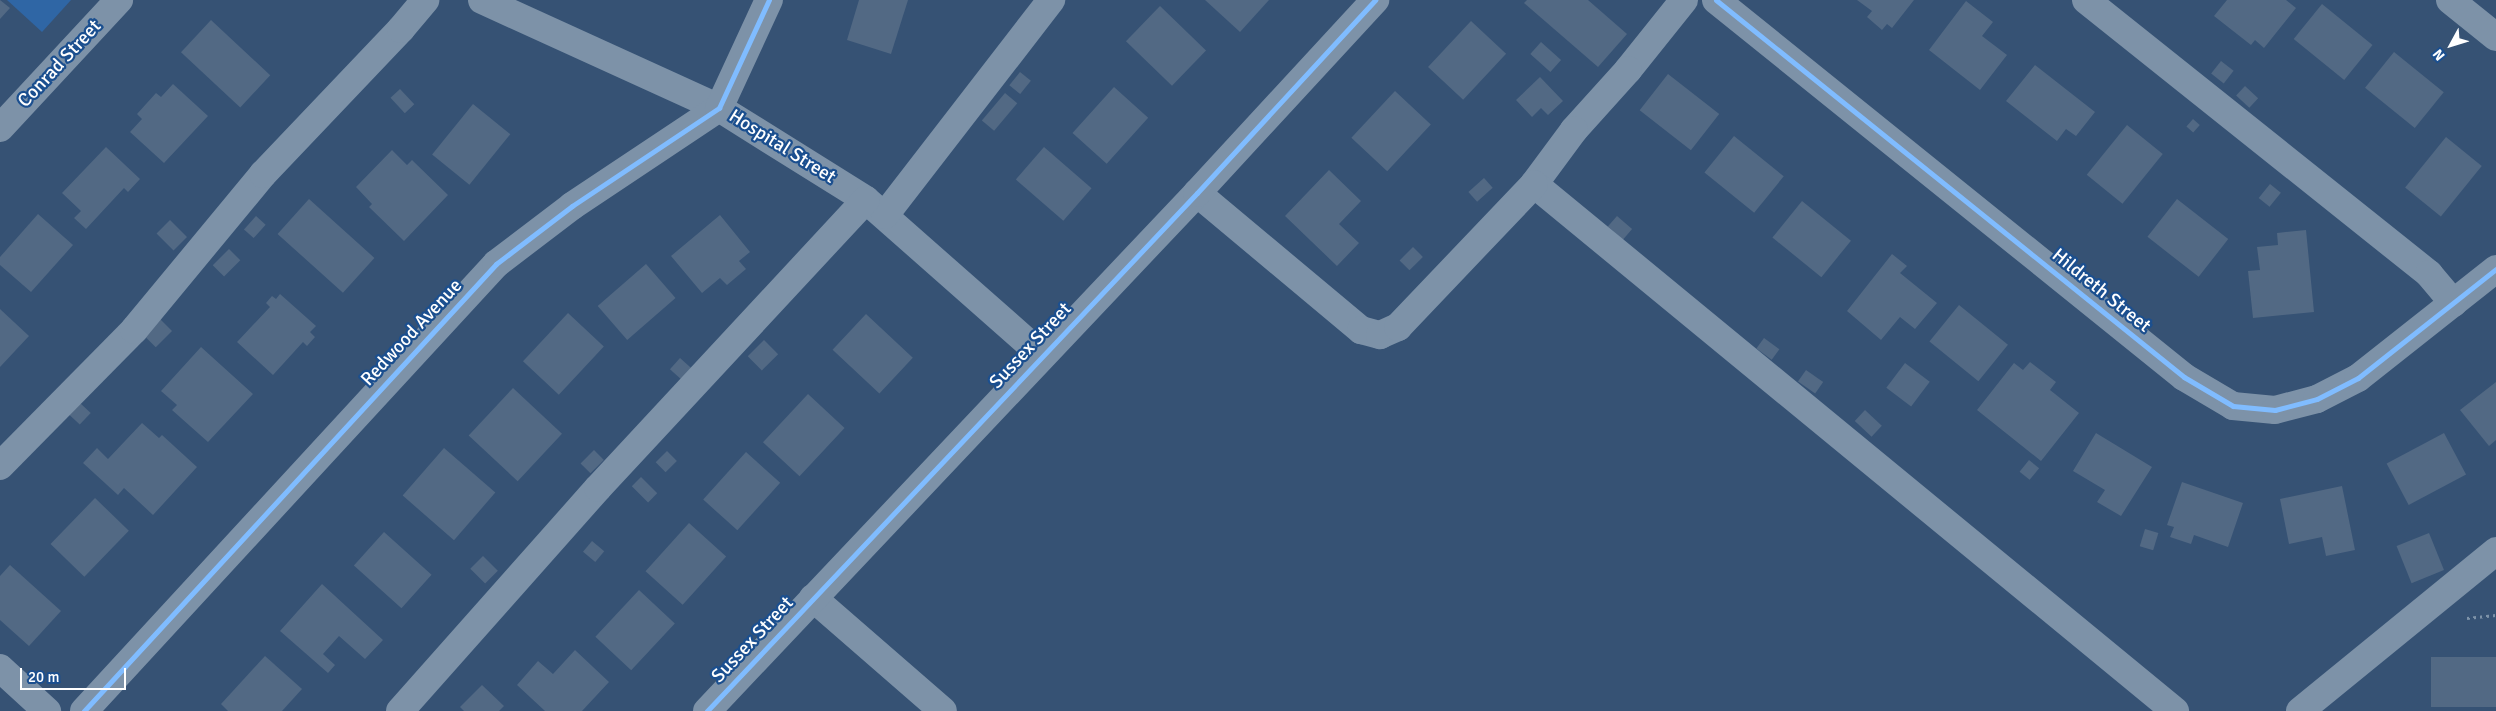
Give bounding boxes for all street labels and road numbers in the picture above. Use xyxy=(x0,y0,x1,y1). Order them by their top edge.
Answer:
street label: Conrad Street xyxy=(14,15,106,113)
street label: Hospital Street xyxy=(724,105,840,189)
street label: Hildreth Street xyxy=(2047,244,2155,338)
street label: Redwood Avenue xyxy=(357,275,467,391)
street label: Sussex Street xyxy=(985,298,1077,394)
street label: Sussex Street xyxy=(707,592,799,688)

